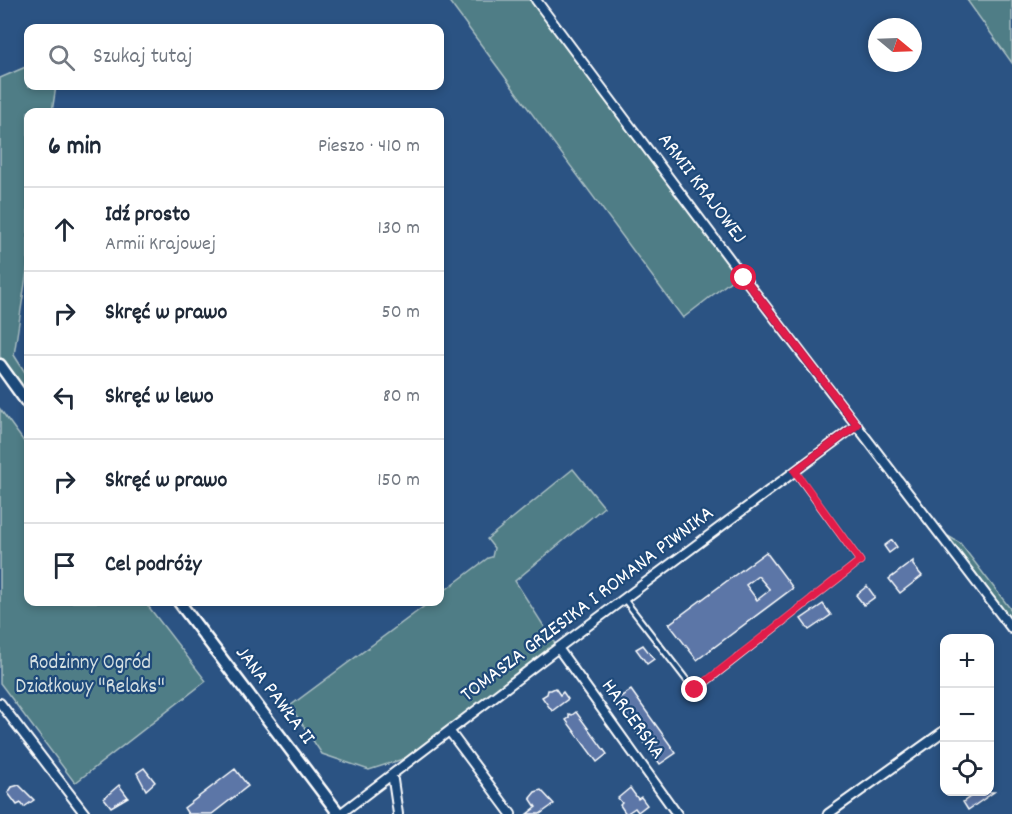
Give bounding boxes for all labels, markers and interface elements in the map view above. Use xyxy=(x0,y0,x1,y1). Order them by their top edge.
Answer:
north arrow xyxy=(868,18,922,72)
search box xyxy=(24,24,444,90)
icon: search xyxy=(45,41,78,74)
text: Szukaj tutaj xyxy=(93,42,192,73)
street label: ARMII KRAJOWEJ xyxy=(649,127,753,251)
text: 6 min xyxy=(48,129,101,166)
text: Pieszo · 410 m xyxy=(318,133,420,161)
text: Idź prosto xyxy=(105,200,190,231)
icon: ahead xyxy=(48,213,81,246)
text: 130 m xyxy=(378,215,420,243)
text: Armii Krajowej xyxy=(105,231,216,259)
route start xyxy=(730,264,756,290)
icon: right xyxy=(48,297,81,330)
text: Skręć w prawo xyxy=(105,298,227,329)
text: 50 m xyxy=(382,299,420,327)
icon: left xyxy=(48,381,81,414)
text: Skręć w lewo xyxy=(105,382,214,413)
text: 80 m xyxy=(383,383,420,411)
icon: right xyxy=(48,465,81,498)
text: Skręć w prawo xyxy=(105,466,227,497)
text: 150 m xyxy=(377,467,420,495)
street label: TOMASZA GRZESIKA I ROMANA PIWNIKA xyxy=(455,500,721,710)
icon: arrive xyxy=(48,549,81,582)
text: Cel podróży xyxy=(105,550,201,581)
map controls xyxy=(940,634,994,796)
button: + xyxy=(940,634,994,688)
street label: JANA PAWŁA II xyxy=(227,640,321,752)
park label: Rodzinny Ogród Działkowy "Relaks" xyxy=(15,649,165,703)
street label: HARCERSKA xyxy=(593,674,671,766)
route end xyxy=(681,676,707,702)
button: − xyxy=(940,688,994,742)
button: locate xyxy=(940,742,994,796)

